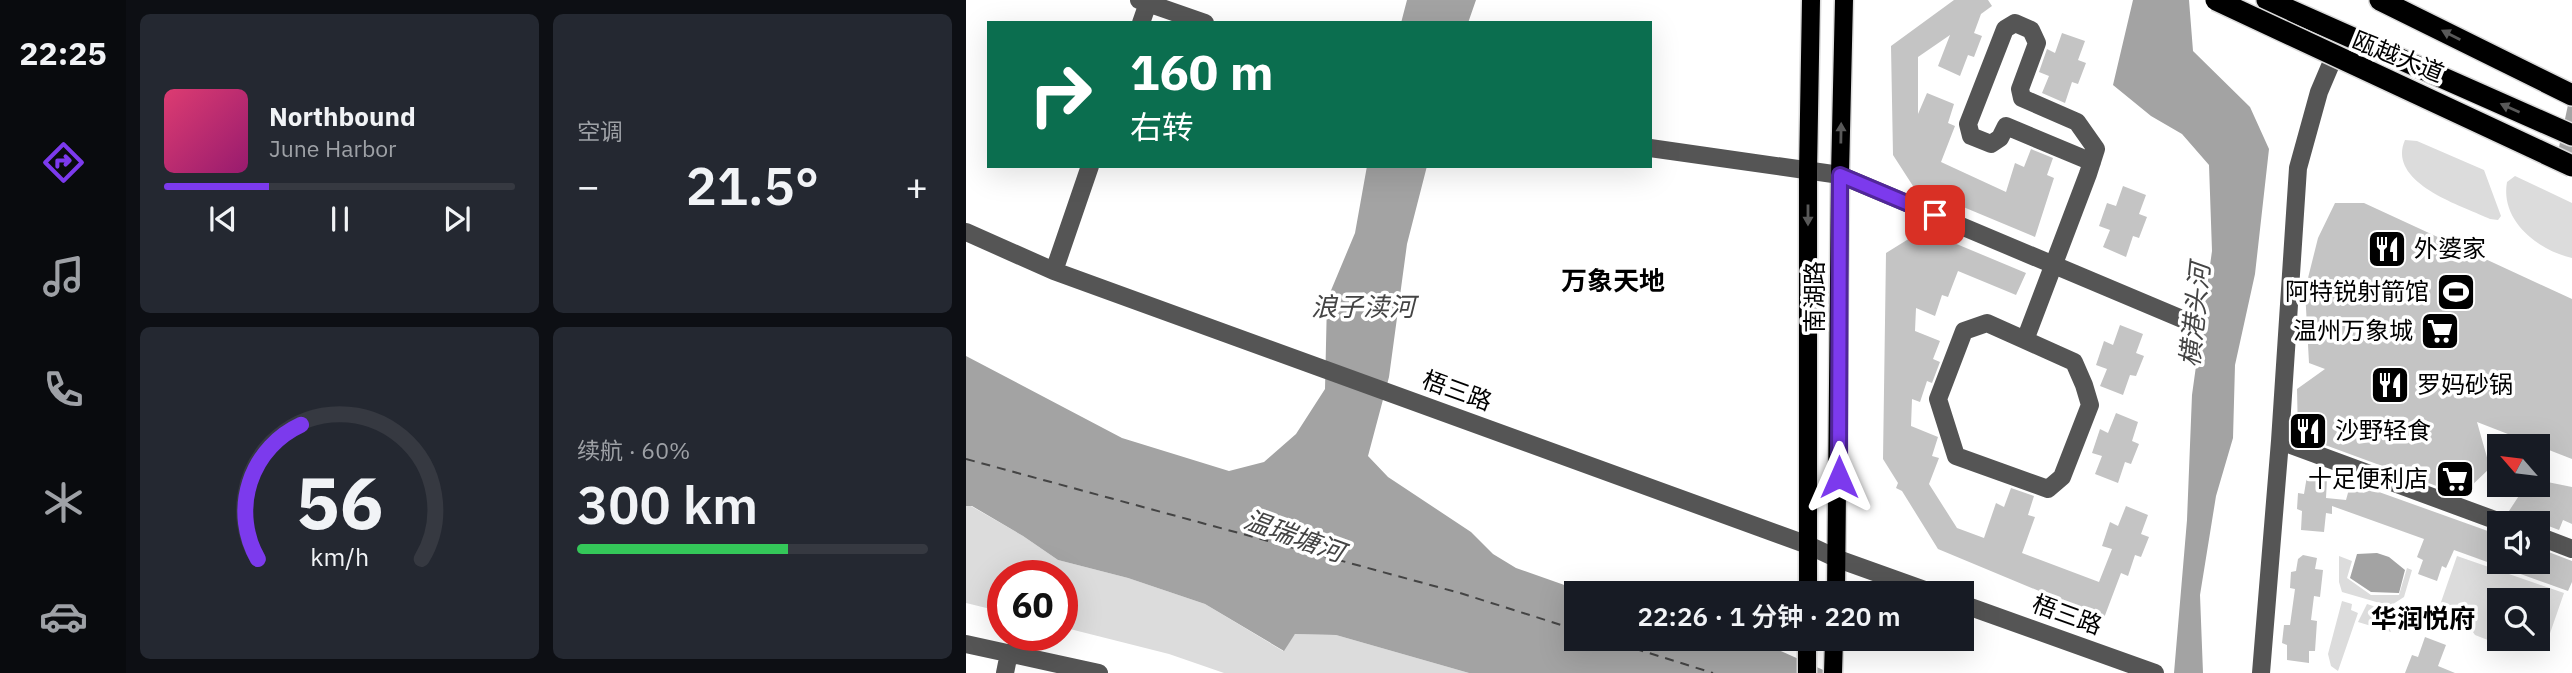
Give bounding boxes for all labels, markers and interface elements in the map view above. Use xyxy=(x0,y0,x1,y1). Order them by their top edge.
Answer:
street label: 瓯越大道 xyxy=(2348,23,2449,89)
one-way arrow xyxy=(2441,30,2461,41)
text: 22:25 xyxy=(19,32,107,74)
text: 160 m xyxy=(1130,40,1274,103)
icon: right xyxy=(1015,49,1106,140)
text: Northbound xyxy=(269,99,416,133)
one-way arrow xyxy=(2499,102,2520,113)
text: 右转 xyxy=(1130,106,1194,148)
text: 空调 xyxy=(577,116,623,146)
one-way arrow xyxy=(1835,122,1847,144)
text: June Harbor xyxy=(269,133,397,163)
icon: directions xyxy=(39,138,88,187)
text: 21.5° xyxy=(686,152,819,219)
text: − xyxy=(577,161,600,210)
text: + xyxy=(905,161,928,210)
pin xyxy=(1905,185,1965,245)
icon: arrive xyxy=(1916,196,1954,234)
icon: previous xyxy=(204,200,242,238)
icon: pause xyxy=(321,200,359,238)
icon: next xyxy=(438,200,476,238)
one-way arrow xyxy=(1802,204,1814,226)
restaurant icon: 外婆家 xyxy=(2366,228,2408,270)
place label: 外婆家 xyxy=(2414,232,2486,264)
icon: music xyxy=(39,252,88,301)
water label: 横港头河 xyxy=(2172,256,2217,368)
street label: 南湖路 xyxy=(1798,261,1830,333)
district label: 万象天地 xyxy=(1561,263,1665,297)
sports icon: 阿特锐射箭馆 xyxy=(2435,271,2477,313)
place label: 阿特锐射箭馆 xyxy=(2285,275,2429,307)
water label: 浪子渎河 xyxy=(1311,289,1420,323)
supermarket icon: 温州万象城 xyxy=(2419,310,2461,352)
place label: 温州万象城 xyxy=(2293,314,2413,346)
street label: 梧三路 xyxy=(1418,363,1497,417)
restaurant icon: 罗妈砂锅 xyxy=(2369,364,2411,406)
icon: phone xyxy=(39,365,88,414)
place label: 罗妈砂锅 xyxy=(2417,368,2513,400)
restaurant icon: 沙野轻食 xyxy=(2287,410,2329,452)
place label: 沙野轻食 xyxy=(2335,414,2431,446)
north arrow xyxy=(2487,434,2550,497)
map controls xyxy=(2487,434,2550,651)
text: 续航 · 60% xyxy=(577,435,690,465)
position arrow xyxy=(1802,440,1876,514)
text: 56 xyxy=(296,454,383,549)
supermarket icon: 十足便利店 xyxy=(2434,458,2476,500)
place label: 十足便利店 xyxy=(2308,462,2428,494)
text: 300 km xyxy=(577,471,758,538)
icon: climate xyxy=(39,478,88,527)
water label: 温瑞塘河 xyxy=(1240,501,1354,571)
button: sound xyxy=(2487,511,2550,574)
text: km/h xyxy=(310,540,369,573)
speed limit sign: 60 xyxy=(987,560,1078,651)
street label: 梧三路 xyxy=(2028,587,2107,641)
button: search xyxy=(2487,588,2550,651)
icon: car xyxy=(39,592,88,641)
text: 22:26 · 1 分钟 · 220 m xyxy=(1637,599,1901,633)
district label: 华润悦府 xyxy=(2371,601,2475,635)

